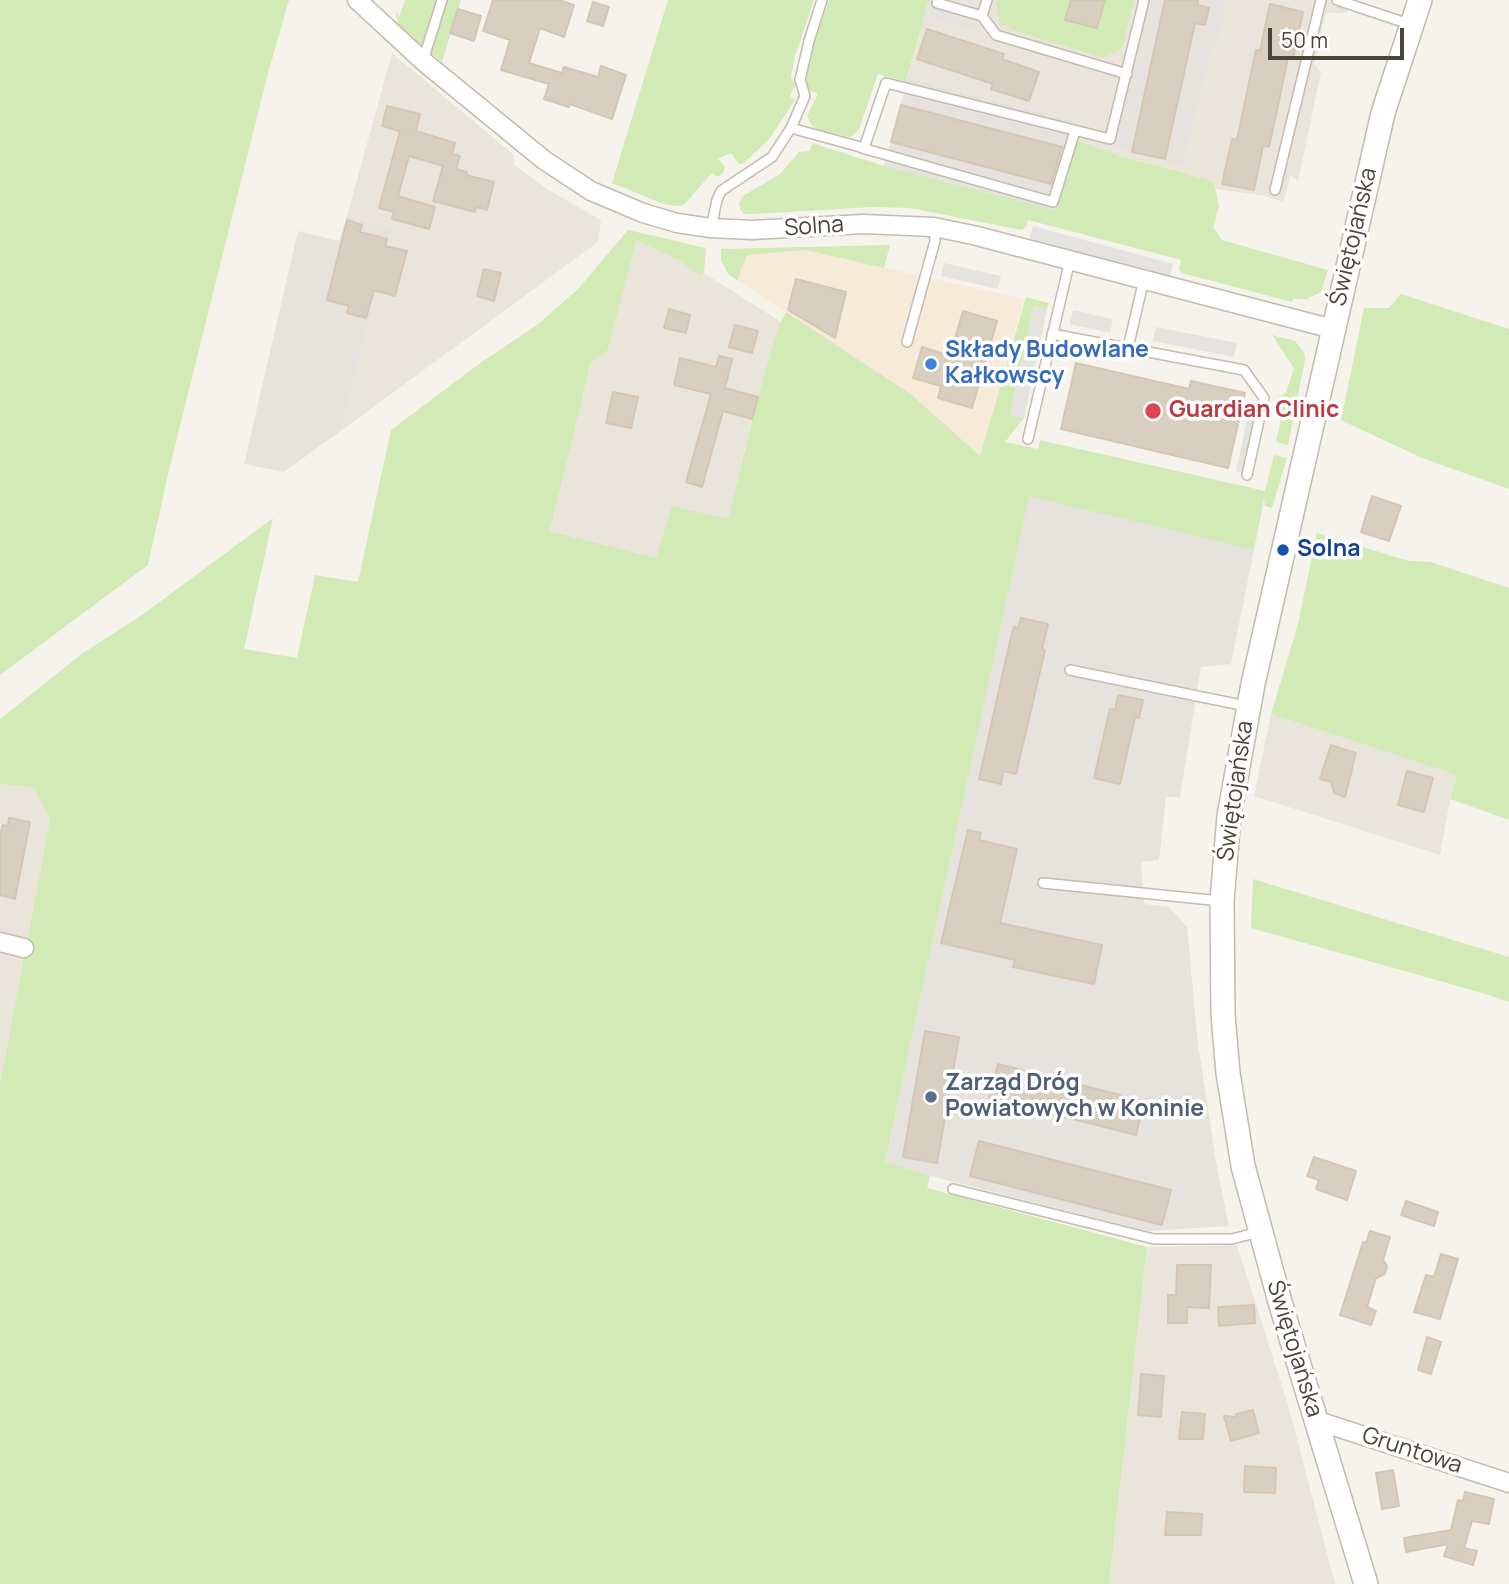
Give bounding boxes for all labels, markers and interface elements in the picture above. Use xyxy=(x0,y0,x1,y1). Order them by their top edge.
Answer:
scale bar xyxy=(1271,14,1408,58)
text: 50 m xyxy=(1281,26,1328,54)
street label: Świętojańska xyxy=(1325,165,1383,309)
street label: Solna xyxy=(783,211,845,243)
place label: Składy Budowlane Kałkowscy xyxy=(945,337,1149,391)
marker: Składy Budowlane Kałkowscy xyxy=(923,356,939,372)
place label: Guardian Clinic xyxy=(1169,397,1339,425)
marker: Guardian Clinic xyxy=(1143,401,1163,421)
place label: Solna xyxy=(1297,536,1360,564)
marker: Solna xyxy=(1275,542,1291,558)
street label: Świętojańska xyxy=(1212,719,1260,863)
place label: Zarząd Dróg Powiatowych w Koninie xyxy=(945,1070,1204,1124)
marker: Zarząd Dróg Powiatowych w Koninie xyxy=(923,1089,939,1105)
street label: Świętojańska xyxy=(1260,1277,1328,1421)
street label: Gruntowa xyxy=(1359,1422,1465,1480)

